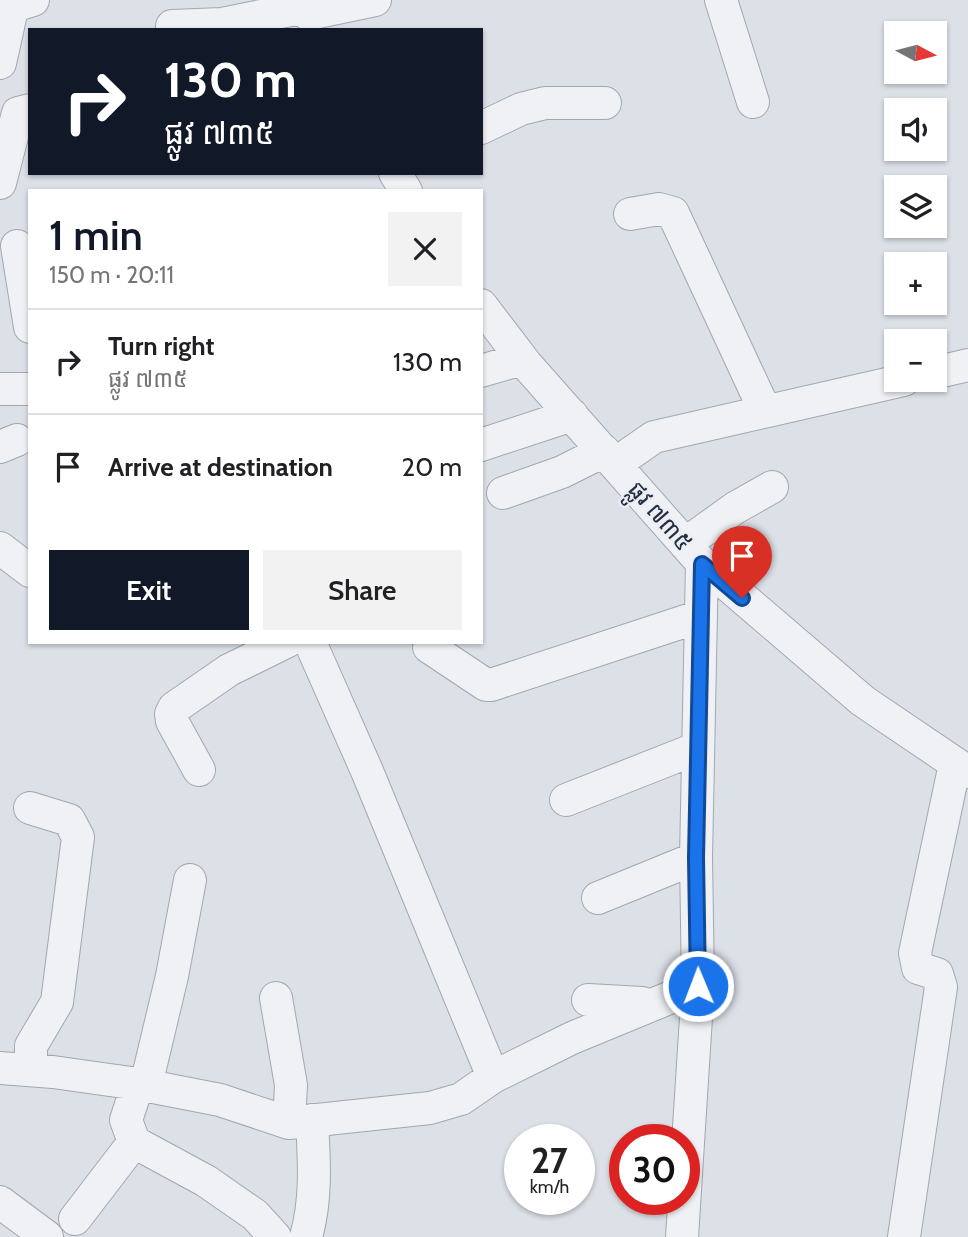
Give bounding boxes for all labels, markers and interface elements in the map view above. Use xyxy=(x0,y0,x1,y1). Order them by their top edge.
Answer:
north arrow xyxy=(884,21,947,84)
map controls xyxy=(884,21,947,392)
text: 130 m xyxy=(164,50,297,109)
icon: right xyxy=(49,56,140,147)
button: sound xyxy=(884,98,947,161)
text: ផ្លូវ ៧៣៥ xyxy=(164,113,275,152)
button: layers xyxy=(884,175,947,238)
text: 1 min xyxy=(49,209,143,261)
button: close xyxy=(388,212,462,286)
button: + xyxy=(884,252,947,315)
text: 150 m · 20:11 xyxy=(49,261,174,289)
button: − xyxy=(884,329,947,392)
text: Turn right xyxy=(108,330,214,362)
icon: right xyxy=(49,343,87,381)
text: 130 m xyxy=(393,346,462,378)
text: ផ្លូវ ៧៣៥ xyxy=(108,365,188,393)
icon: arrive xyxy=(49,448,87,486)
text: Arrive at destination xyxy=(108,451,333,483)
text: 20 m xyxy=(402,451,462,483)
street label: ផ្លូវ ៧៣៥ xyxy=(616,475,699,562)
pin xyxy=(712,526,772,598)
icon: arrive xyxy=(723,537,761,575)
button: Exit xyxy=(49,550,249,630)
button: Share xyxy=(263,550,462,630)
position arrow xyxy=(661,949,735,1023)
speed limit sign: 30 xyxy=(609,1124,700,1215)
text: 27 xyxy=(531,1139,568,1182)
text: km/h xyxy=(530,1176,569,1198)

